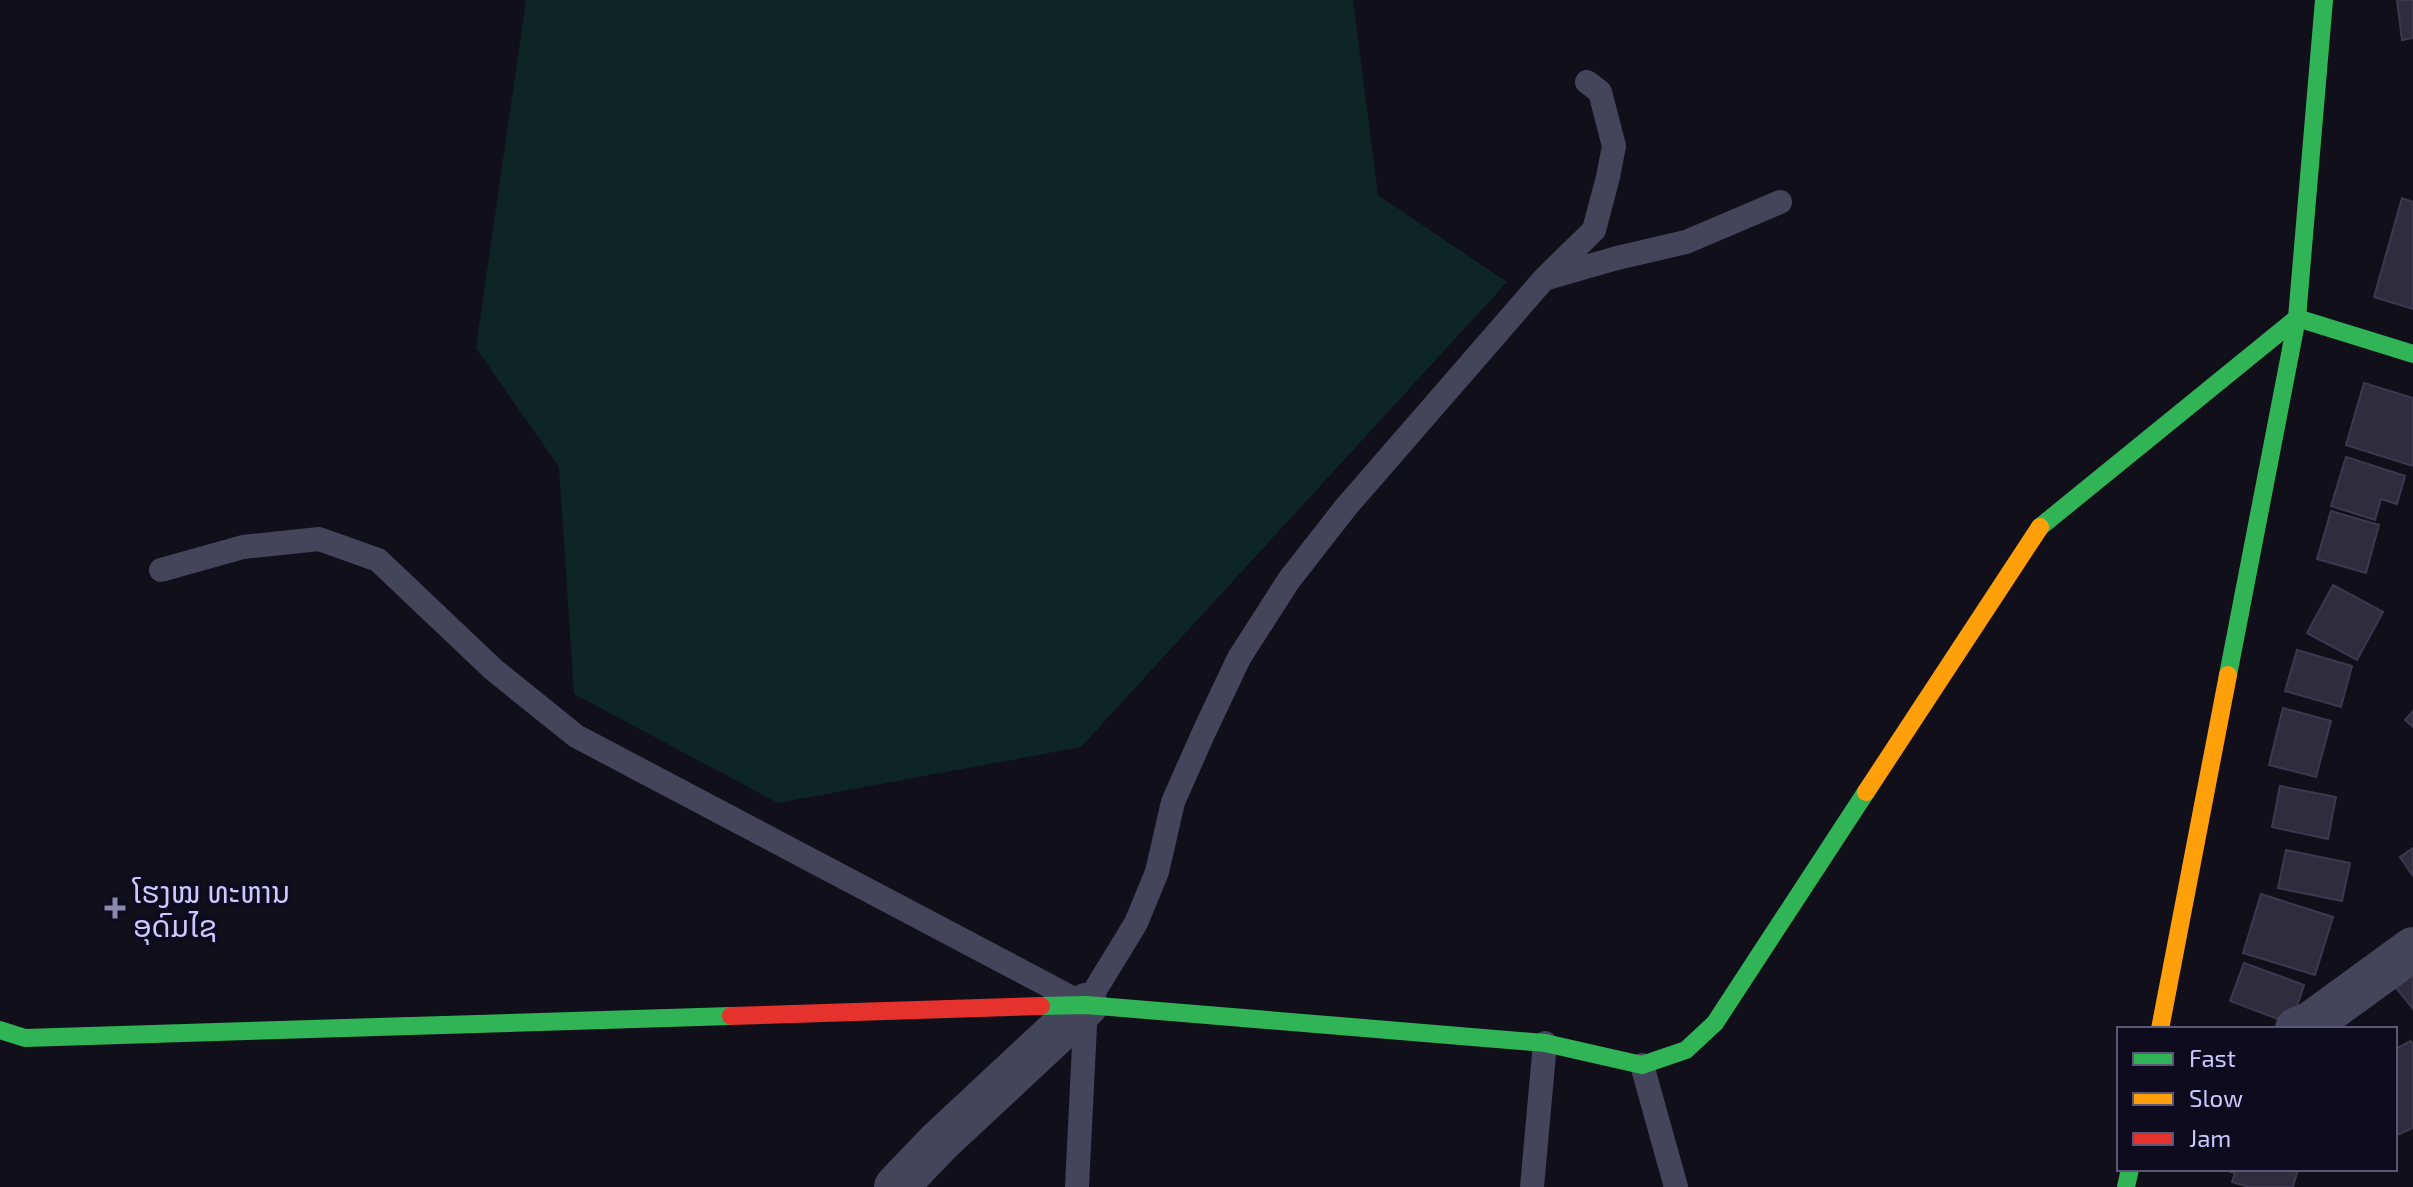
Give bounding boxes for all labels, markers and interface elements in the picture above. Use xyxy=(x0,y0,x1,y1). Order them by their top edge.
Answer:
place label: ໂຮງໝ ທະຫານ ອຸດົມໄຊ xyxy=(131,873,290,945)
marker: ໂຮງໝ ທະຫານ ອຸດົມໄຊ xyxy=(104,897,126,919)
legend xyxy=(2117,1027,2397,1171)
text: Fast xyxy=(2189,1043,2236,1072)
text: Slow xyxy=(2189,1083,2243,1112)
text: Jam xyxy=(2189,1123,2231,1152)

